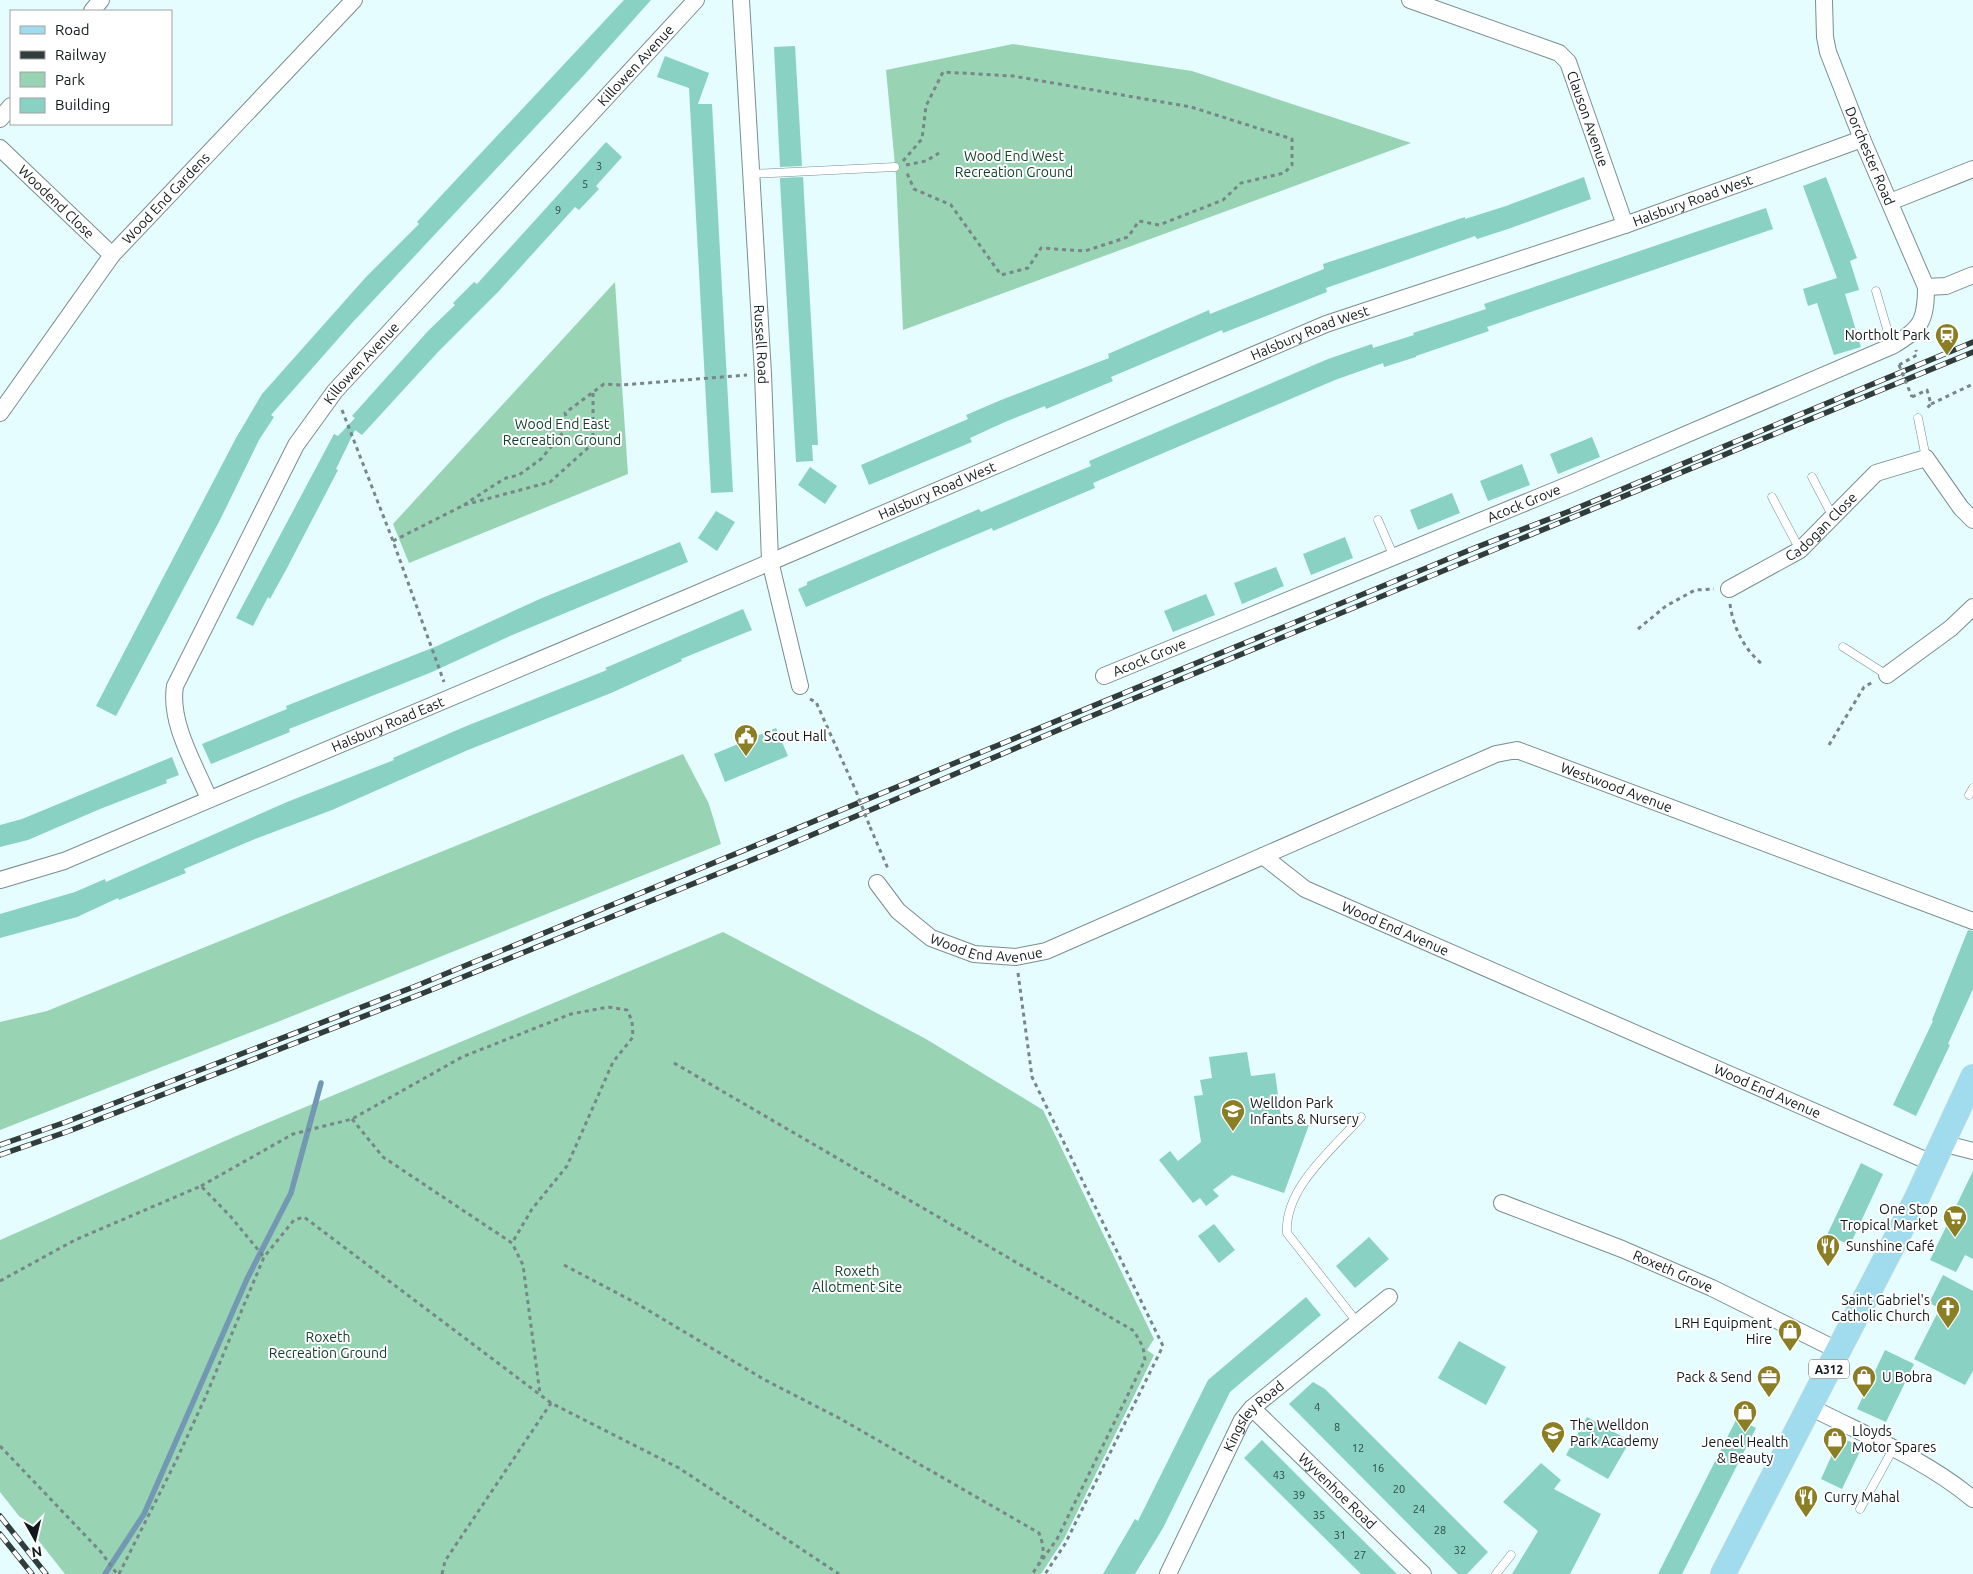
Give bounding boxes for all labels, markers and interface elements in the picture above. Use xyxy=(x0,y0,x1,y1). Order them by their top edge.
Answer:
legend xyxy=(10,10,172,125)
text: Road xyxy=(55,21,90,38)
street label: Killowen Avenue xyxy=(594,22,677,109)
text: Railway xyxy=(55,46,106,63)
street label: Clauson Avenue xyxy=(1564,69,1612,169)
text: Park xyxy=(55,71,85,88)
text: Building xyxy=(55,96,110,113)
street label: Dorchester Road xyxy=(1842,104,1898,208)
park label: Wood End West Recreation Ground xyxy=(955,148,1073,180)
street label: Wood End Gardens xyxy=(119,149,213,247)
house number: 3 xyxy=(596,160,602,172)
street label: Woodend Close xyxy=(15,162,98,242)
street label: Halsbury Road West xyxy=(1630,171,1755,230)
house number: 5 xyxy=(582,178,588,190)
house number: 9 xyxy=(555,204,561,216)
street label: Halsbury Road West xyxy=(1248,302,1372,363)
street label: Russell Road xyxy=(751,304,771,384)
street label: Killowen Avenue xyxy=(320,319,402,407)
station icon: Northolt Park xyxy=(1934,322,1960,356)
place label: Northolt Park xyxy=(1845,327,1930,343)
park label: Wood End East Recreation Ground xyxy=(503,416,621,448)
street label: Halsbury Road West xyxy=(876,458,998,523)
street label: Acock Grove xyxy=(1485,481,1563,525)
street label: Cadogan Close xyxy=(1783,489,1860,564)
street label: Acock Grove xyxy=(1110,635,1188,680)
street label: Halsbury Road East xyxy=(329,693,447,755)
public building icon: Scout Hall xyxy=(733,723,759,757)
place label: Scout Hall xyxy=(764,728,827,744)
street label: Westwood Avenue xyxy=(1558,759,1674,815)
street label: Wood End Avenue xyxy=(1339,898,1451,959)
street label: Wood End Avenue xyxy=(928,930,1044,965)
street label: Wood End Avenue xyxy=(1711,1061,1823,1121)
place label: Welldon Park Infants & Nursery xyxy=(1250,1095,1359,1127)
school or university icon: Welldon Park Infants & Nursery xyxy=(1220,1098,1246,1132)
place label: One Stop Tropical Market xyxy=(1840,1201,1938,1233)
supermarket icon: One Stop Tropical Market xyxy=(1942,1204,1968,1238)
restaurant icon: Sunshine Café xyxy=(1815,1233,1841,1267)
place label: Sunshine Café xyxy=(1846,1238,1935,1254)
street label: Roxeth Grove xyxy=(1631,1247,1715,1295)
park label: Roxeth Allotment Site xyxy=(812,1263,902,1295)
place label: Saint Gabriel's Catholic Church xyxy=(1831,1292,1930,1324)
church icon: Saint Gabriel's Catholic Church xyxy=(1935,1295,1961,1329)
place label: LRH Equipment Hire xyxy=(1674,1315,1772,1347)
shop icon: LRH Equipment Hire xyxy=(1777,1318,1803,1352)
park label: Roxeth Recreation Ground xyxy=(269,1329,387,1361)
road number: A312 xyxy=(1809,1360,1849,1378)
office icon: Pack & Send xyxy=(1756,1364,1782,1398)
shop icon: U Bobra xyxy=(1851,1364,1877,1398)
place label: Pack & Send xyxy=(1676,1369,1752,1385)
place label: U Bobra xyxy=(1882,1369,1933,1385)
street label: Kingsley Road xyxy=(1220,1378,1287,1454)
shop icon: Jeneel Health & Beauty xyxy=(1732,1399,1758,1433)
house number: 4 xyxy=(1314,1401,1320,1413)
place label: The Welldon Park Academy xyxy=(1570,1417,1659,1449)
school or university icon: The Welldon Park Academy xyxy=(1540,1420,1566,1454)
house number: 8 xyxy=(1334,1421,1340,1433)
place label: Lloyds Motor Spares xyxy=(1852,1423,1936,1455)
shop icon: Lloyds Motor Spares xyxy=(1822,1426,1848,1460)
place label: Jeneel Health & Beauty xyxy=(1702,1434,1788,1466)
house number: 12 xyxy=(1352,1442,1364,1454)
street label: Wyvenhoe Road xyxy=(1295,1450,1380,1532)
house number: 16 xyxy=(1372,1462,1384,1474)
house number: 43 xyxy=(1273,1469,1285,1481)
house number: 20 xyxy=(1393,1483,1405,1495)
restaurant icon: Curry Mahal xyxy=(1793,1484,1819,1518)
house number: 39 xyxy=(1293,1489,1305,1501)
place label: Curry Mahal xyxy=(1824,1489,1900,1505)
house number: 24 xyxy=(1413,1503,1425,1515)
house number: 35 xyxy=(1313,1509,1325,1521)
north arrow xyxy=(10,1514,60,1564)
house number: 28 xyxy=(1434,1524,1446,1536)
house number: 31 xyxy=(1334,1529,1346,1541)
text: N xyxy=(31,1543,43,1561)
house number: 32 xyxy=(1454,1544,1466,1556)
house number: 27 xyxy=(1354,1549,1366,1561)

